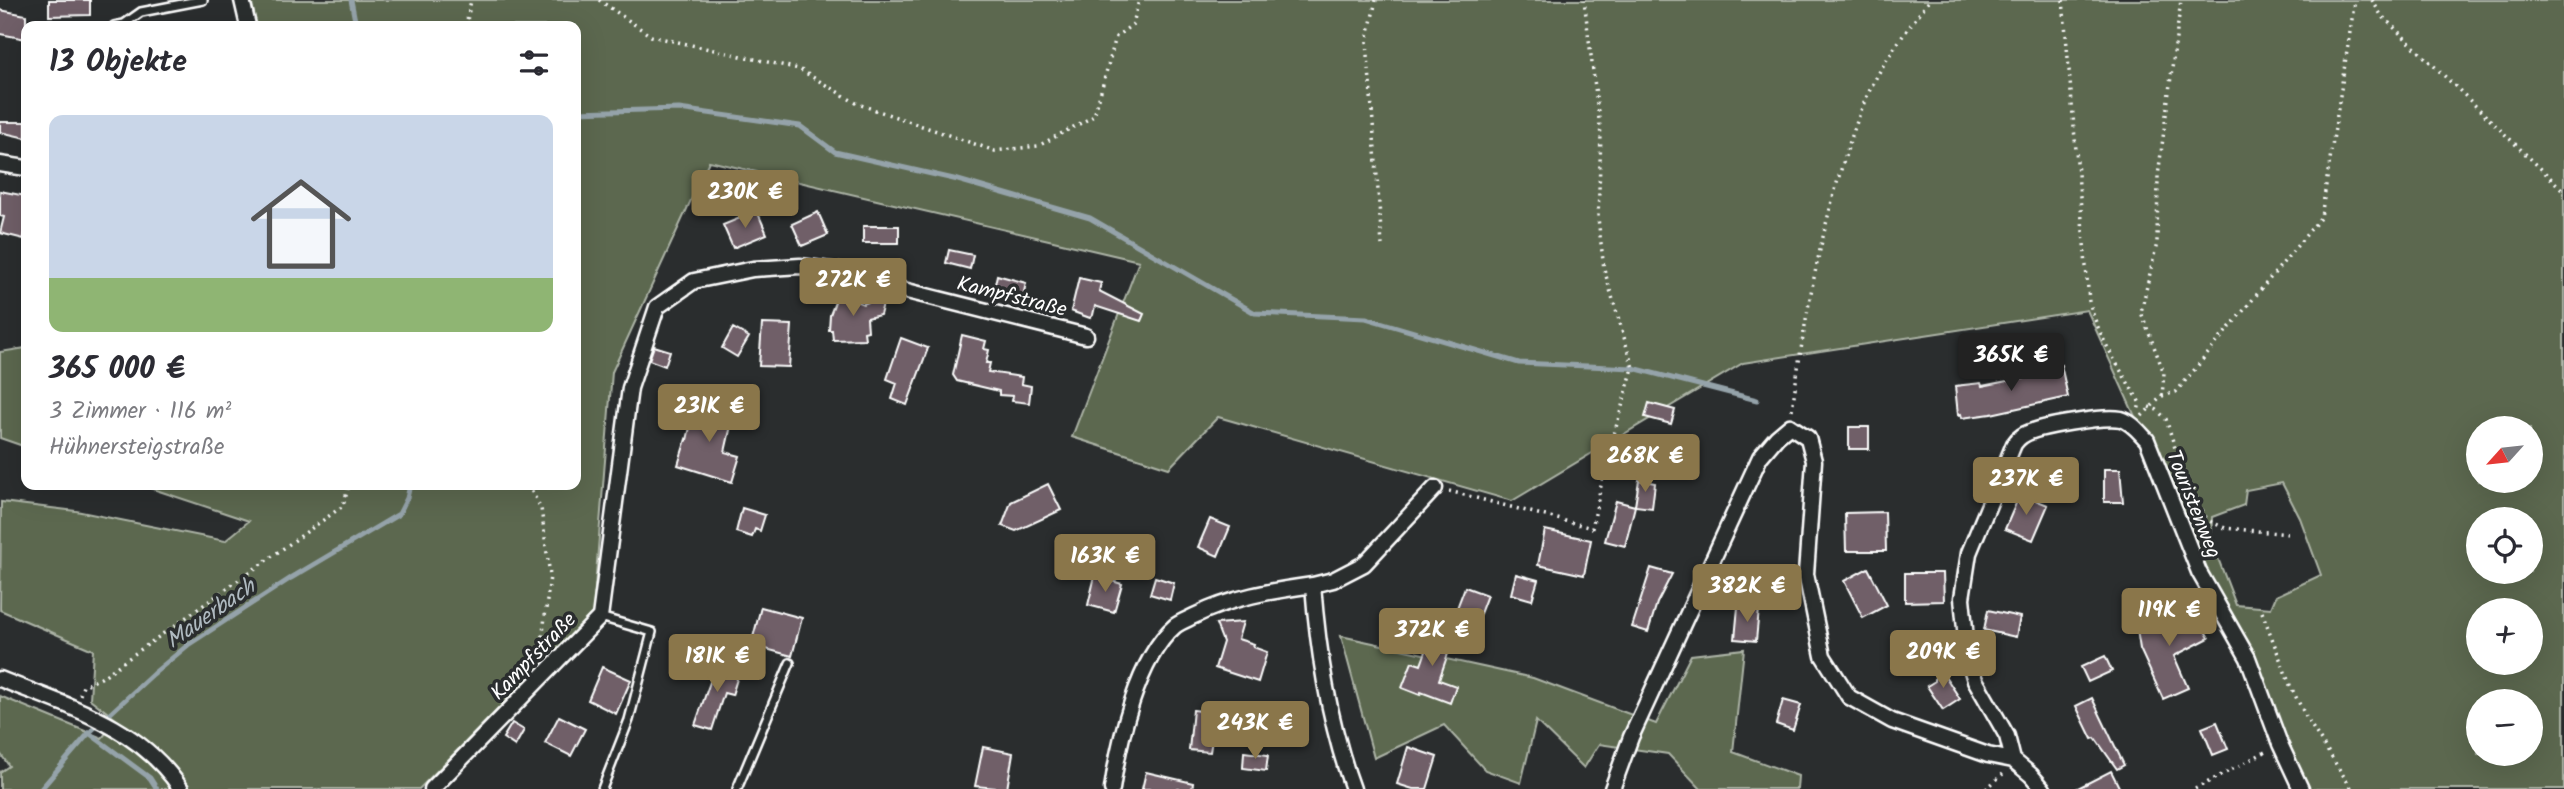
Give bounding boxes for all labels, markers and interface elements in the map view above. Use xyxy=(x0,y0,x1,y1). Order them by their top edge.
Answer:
text: 13 Objekte xyxy=(49,39,187,87)
icon: filters xyxy=(515,44,553,82)
icon: home xyxy=(238,161,364,287)
pin: 230K € xyxy=(688,170,802,230)
text: 230K € xyxy=(707,175,783,211)
pin: 272K € xyxy=(796,258,910,318)
text: 272K € xyxy=(816,263,890,299)
street label: Kampfstraße xyxy=(953,268,1071,327)
pin: 365K € xyxy=(1954,334,2068,393)
text: 365K € xyxy=(1974,338,2048,374)
text: 365 000 € xyxy=(49,346,185,394)
pin: 231K € xyxy=(652,384,766,444)
text: 231K € xyxy=(674,389,744,425)
text: 3 Zimmer · 116 m² xyxy=(49,394,231,430)
north arrow xyxy=(2466,416,2543,494)
map controls xyxy=(2466,416,2543,766)
text: Hühnersteigstraße xyxy=(49,430,224,466)
pin: 268K € xyxy=(1588,434,1702,494)
text: 268K € xyxy=(1607,439,1683,475)
street label: Touristenweg xyxy=(2156,445,2229,564)
pin: 237K € xyxy=(1969,458,2083,517)
text: 237K € xyxy=(1989,462,2063,498)
button: locate xyxy=(2466,507,2543,584)
pin: 163K € xyxy=(1048,534,1162,594)
text: 163K € xyxy=(1070,539,1140,575)
pin: 382K € xyxy=(1690,564,1804,624)
water label: Mauerbach xyxy=(158,569,265,659)
text: 382K € xyxy=(1709,569,1785,605)
pin: 119K € xyxy=(2112,588,2226,648)
text: 119K € xyxy=(2138,593,2200,629)
button: + xyxy=(2466,598,2543,675)
street label: Kampfstraße xyxy=(483,605,585,709)
pin: 372K € xyxy=(1375,608,1489,668)
text: 372K € xyxy=(1395,613,1469,649)
pin: 209K € xyxy=(1886,630,2000,690)
pin: 181K € xyxy=(660,634,774,694)
text: 209K € xyxy=(1906,635,1980,671)
text: 181K € xyxy=(685,639,749,675)
button: − xyxy=(2466,689,2543,766)
pin: 243K € xyxy=(1198,702,1312,761)
text: 243K € xyxy=(1217,706,1293,742)

